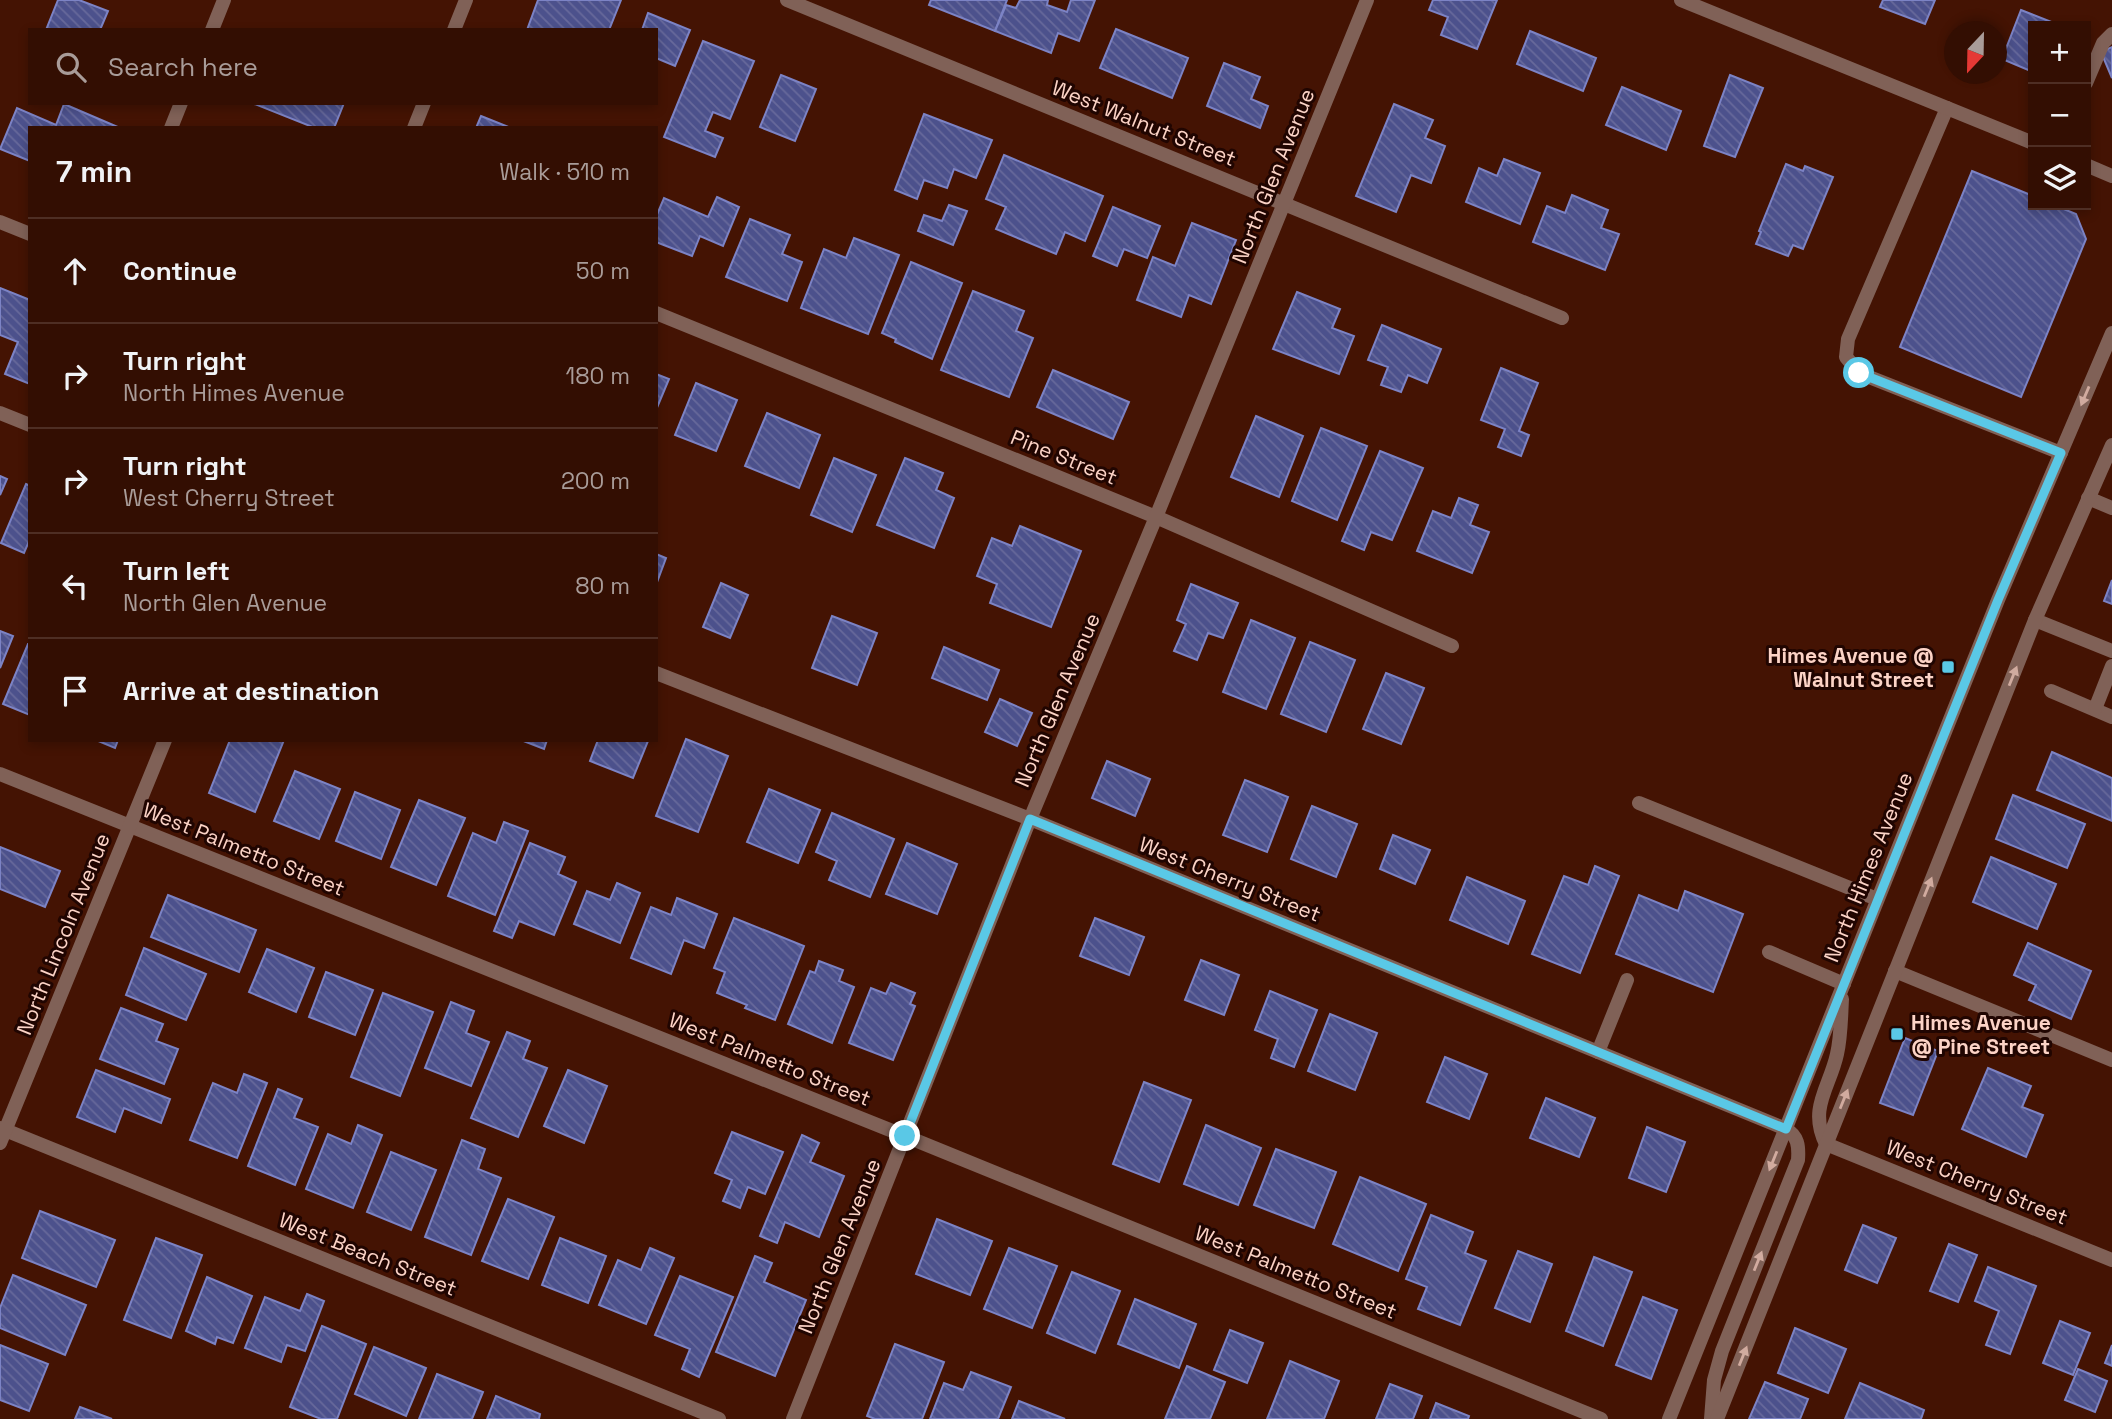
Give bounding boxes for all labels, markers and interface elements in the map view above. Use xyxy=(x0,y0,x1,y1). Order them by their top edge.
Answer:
north arrow xyxy=(1944,21,2007,84)
map controls xyxy=(2028,21,2091,210)
button: + xyxy=(2028,21,2091,84)
search box xyxy=(28,28,658,105)
icon: search xyxy=(52,48,90,86)
text: Search here xyxy=(108,50,258,84)
street label: West Walnut Street xyxy=(1048,74,1240,172)
button: − xyxy=(2028,84,2091,147)
street label: North Glen Avenue xyxy=(1226,85,1320,267)
button: layers xyxy=(2028,147,2091,210)
text: 7 min xyxy=(56,152,132,191)
text: Walk · 510 m xyxy=(499,157,630,187)
icon: ahead xyxy=(56,252,94,290)
text: Continue xyxy=(123,254,237,288)
text: 50 m xyxy=(576,256,630,286)
text: Turn right xyxy=(123,344,247,378)
icon: right xyxy=(56,357,94,395)
route start xyxy=(1843,357,1874,388)
text: 180 m xyxy=(566,361,630,391)
text: North Himes Avenue xyxy=(123,378,345,408)
one-way arrow xyxy=(2079,386,2091,406)
street label: Pine Street xyxy=(1007,423,1121,491)
text: Turn right xyxy=(123,449,247,483)
icon: right xyxy=(56,462,94,500)
text: 200 m xyxy=(561,466,630,496)
text: West Cherry Street xyxy=(123,483,335,513)
text: Turn left xyxy=(123,554,230,588)
icon: left xyxy=(56,567,94,605)
text: 80 m xyxy=(575,571,630,601)
text: North Glen Avenue xyxy=(123,588,327,618)
street label: North Glen Avenue xyxy=(1008,609,1106,791)
place label: Himes Avenue @ Walnut Street xyxy=(1768,642,1934,693)
marker: Himes Avenue @ Walnut Street xyxy=(1940,659,1956,675)
one-way arrow xyxy=(2007,666,2018,687)
icon: arrive xyxy=(56,672,94,710)
text: Arrive at destination xyxy=(123,674,380,708)
street label: North Himes Avenue xyxy=(1818,768,1918,966)
street label: West Palmetto Street xyxy=(139,796,349,902)
street label: North Lincoln Avenue xyxy=(10,829,116,1039)
street label: West Cherry Street xyxy=(1135,830,1325,928)
one-way arrow xyxy=(1923,877,1934,898)
street label: West Palmetto Street xyxy=(665,1006,875,1112)
place label: Himes Avenue @ Pine Street xyxy=(1911,1009,2051,1060)
marker: Himes Avenue @ Pine Street xyxy=(1889,1026,1905,1042)
one-way arrow xyxy=(1838,1088,1849,1109)
route end xyxy=(889,1120,920,1151)
street label: West Cherry Street xyxy=(1882,1133,2072,1231)
one-way arrow xyxy=(1767,1150,1778,1171)
street label: North Glen Avenue xyxy=(792,1155,886,1337)
street label: West Beach Street xyxy=(275,1206,461,1302)
street label: West Palmetto Street xyxy=(1191,1219,1401,1325)
one-way arrow xyxy=(1752,1250,1763,1271)
one-way arrow xyxy=(1737,1345,1748,1366)

